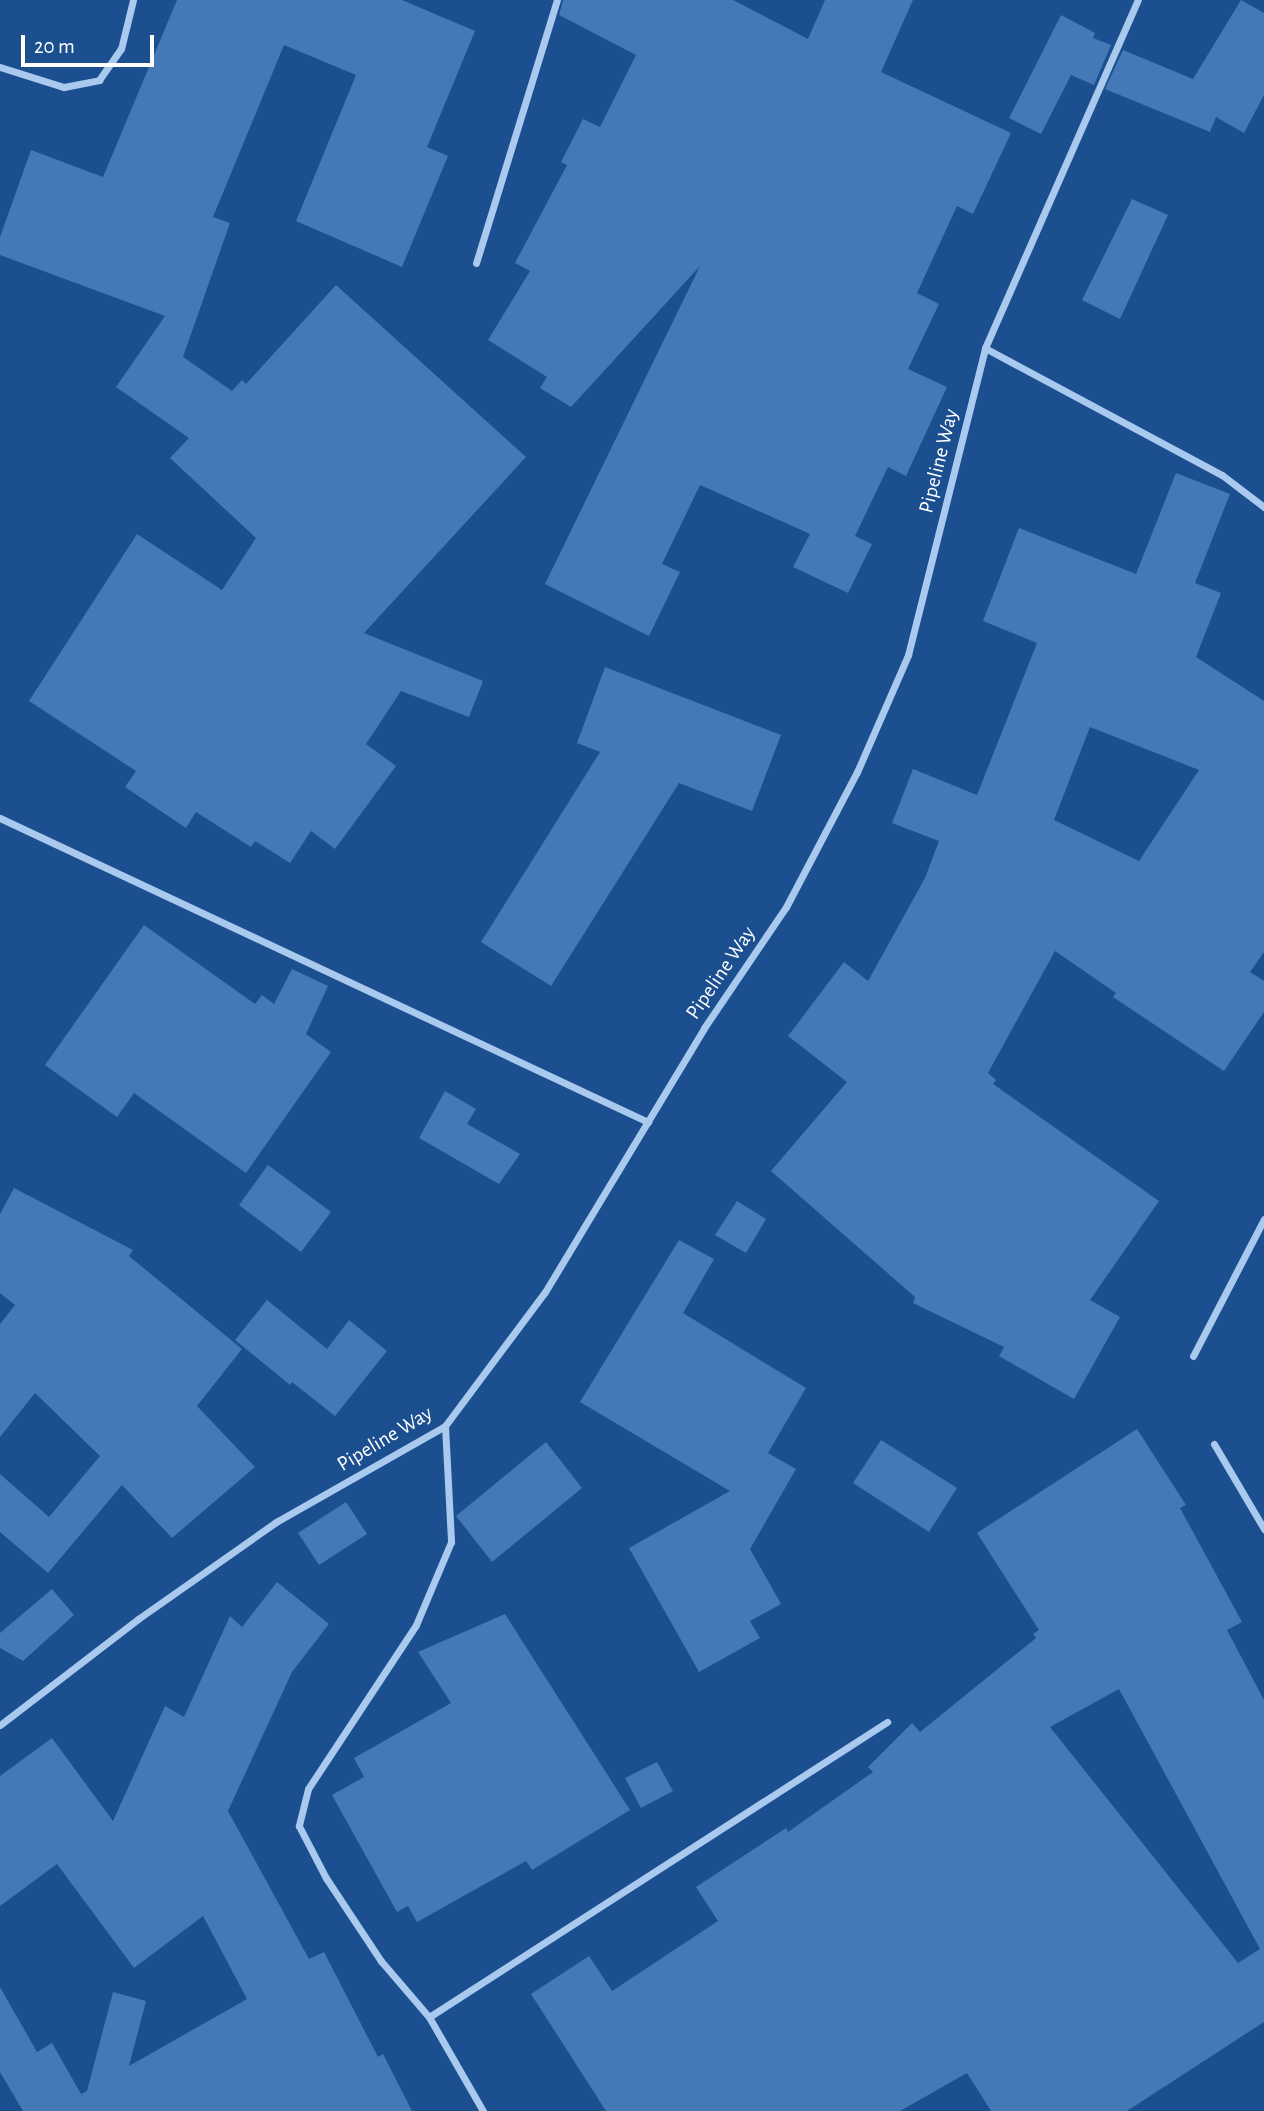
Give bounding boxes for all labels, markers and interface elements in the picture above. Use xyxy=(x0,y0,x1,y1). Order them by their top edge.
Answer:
scale bar xyxy=(24,21,158,65)
text: 20 m xyxy=(34,36,75,57)
street label: Pipeline Way xyxy=(914,406,964,516)
street label: Pipeline Way xyxy=(681,922,761,1024)
street label: Pipeline Way xyxy=(333,1401,437,1477)

